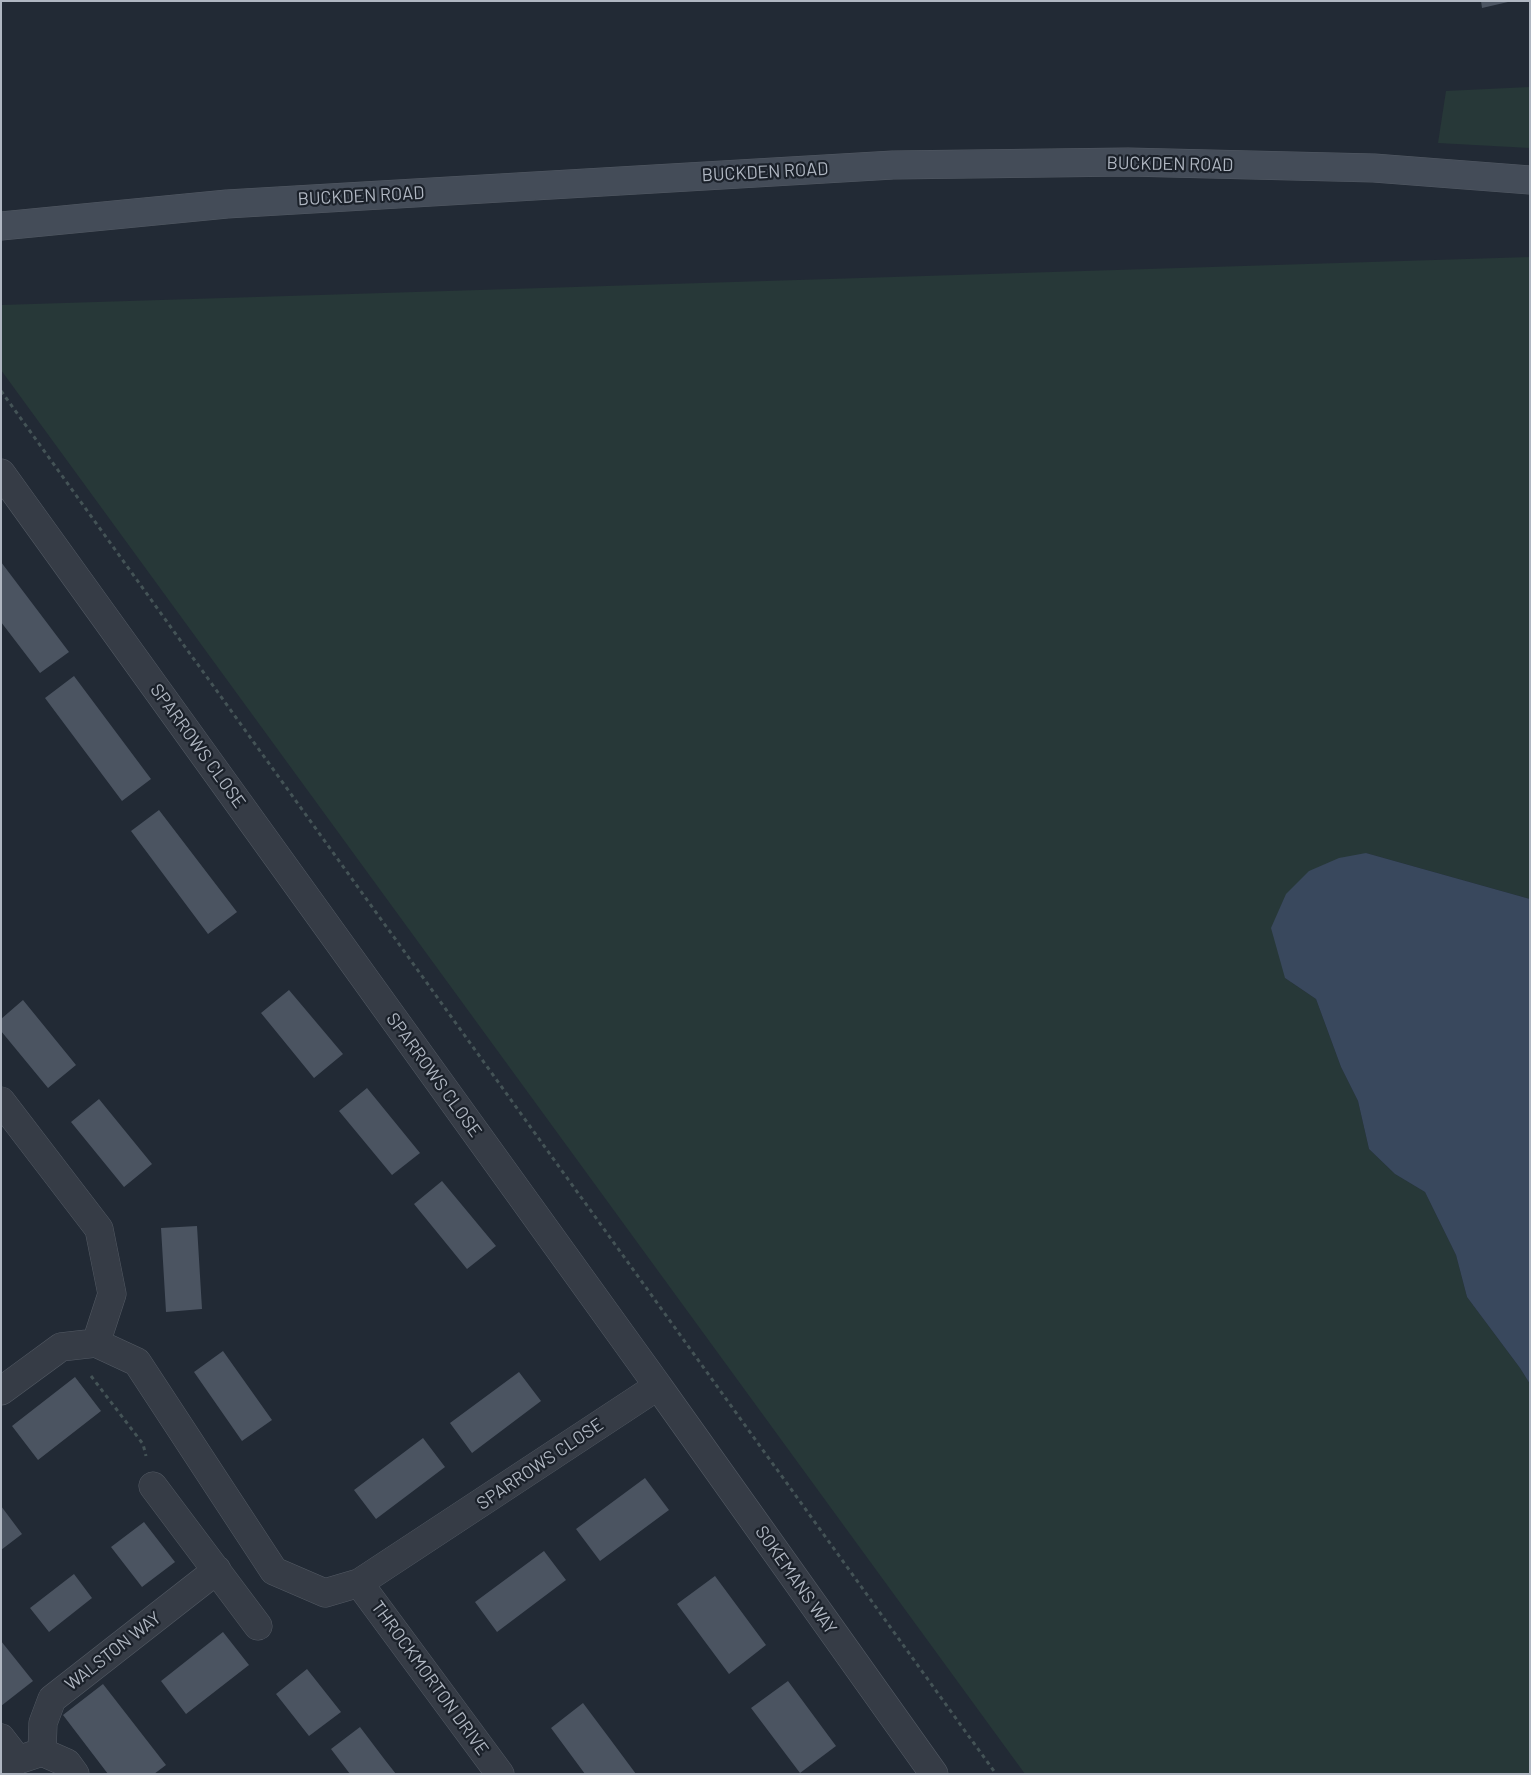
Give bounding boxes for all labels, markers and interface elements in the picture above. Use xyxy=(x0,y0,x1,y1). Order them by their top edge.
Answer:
street label: BUCKDEN ROAD xyxy=(1106,152,1234,176)
street label: BUCKDEN ROAD xyxy=(701,158,829,186)
street label: BUCKDEN ROAD xyxy=(297,182,425,210)
street label: SPARROWS CLOSE xyxy=(146,680,250,812)
street label: SPARROWS CLOSE xyxy=(382,1009,486,1141)
street label: SPARROWS CLOSE xyxy=(473,1414,607,1514)
street label: SOKEMANS WAY xyxy=(751,1522,841,1638)
street label: THROCKMORTON DRIVE xyxy=(367,1597,493,1759)
street label: WALSTON WAY xyxy=(61,1607,165,1695)

